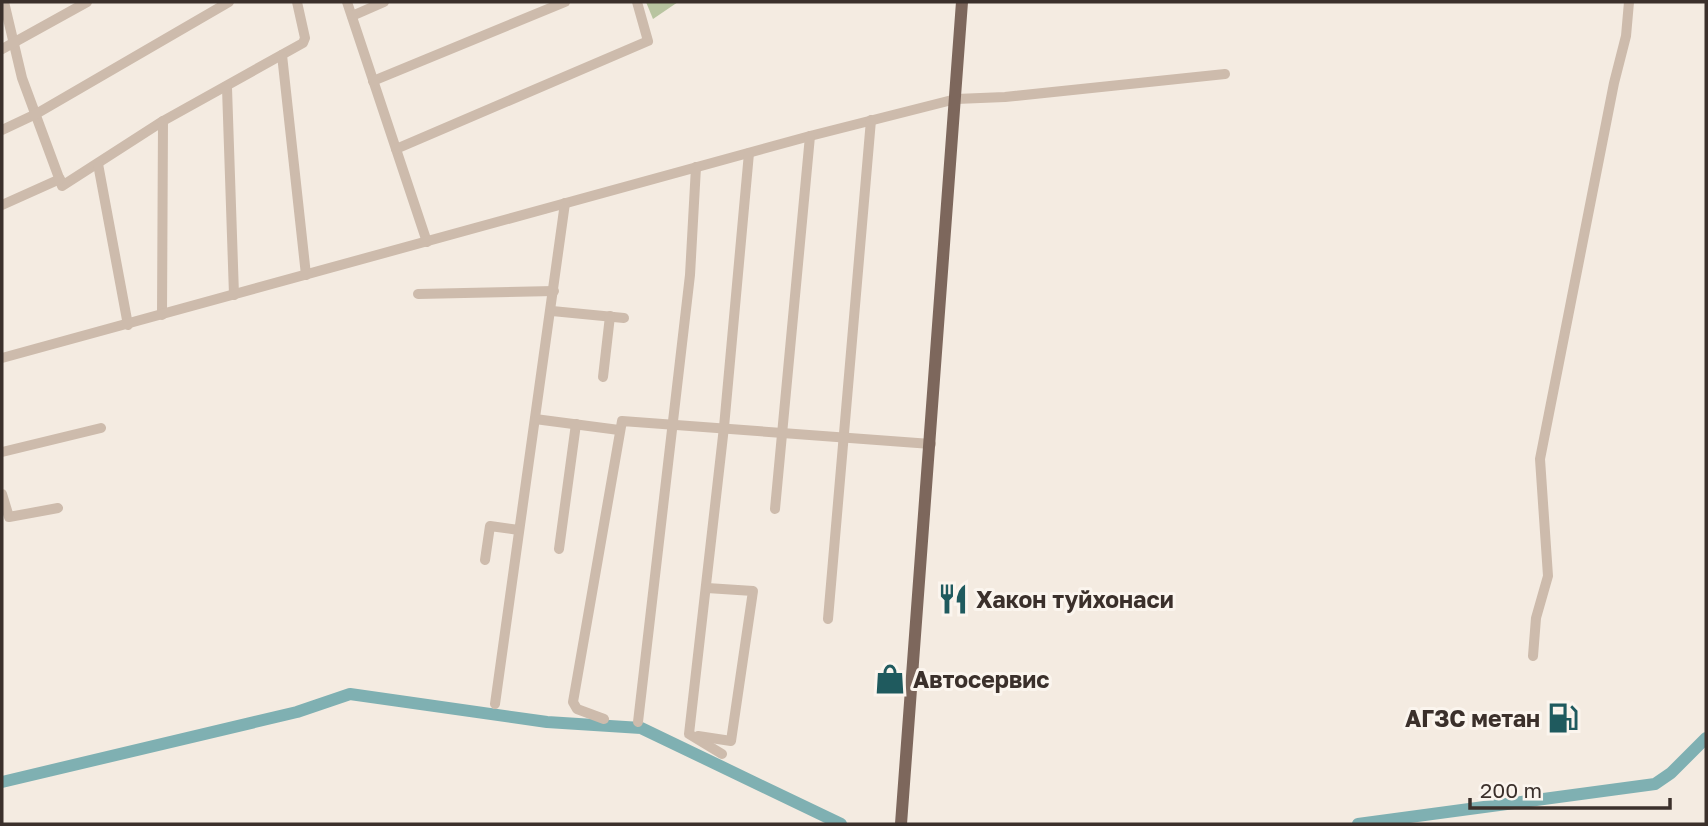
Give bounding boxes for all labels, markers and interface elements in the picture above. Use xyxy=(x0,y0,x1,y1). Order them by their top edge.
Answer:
restaurant icon: Хакон туйхонаси xyxy=(936,582,970,616)
place label: Хакон туйхонаси xyxy=(976,585,1174,613)
shop icon: Автосервис xyxy=(873,662,907,696)
place label: Автосервис xyxy=(913,665,1050,693)
fuel station icon: АГЗС метан xyxy=(1546,701,1580,735)
place label: АГЗС метан xyxy=(1405,704,1540,732)
scale bar xyxy=(1470,766,1670,810)
text: 200 m xyxy=(1480,777,1542,803)

